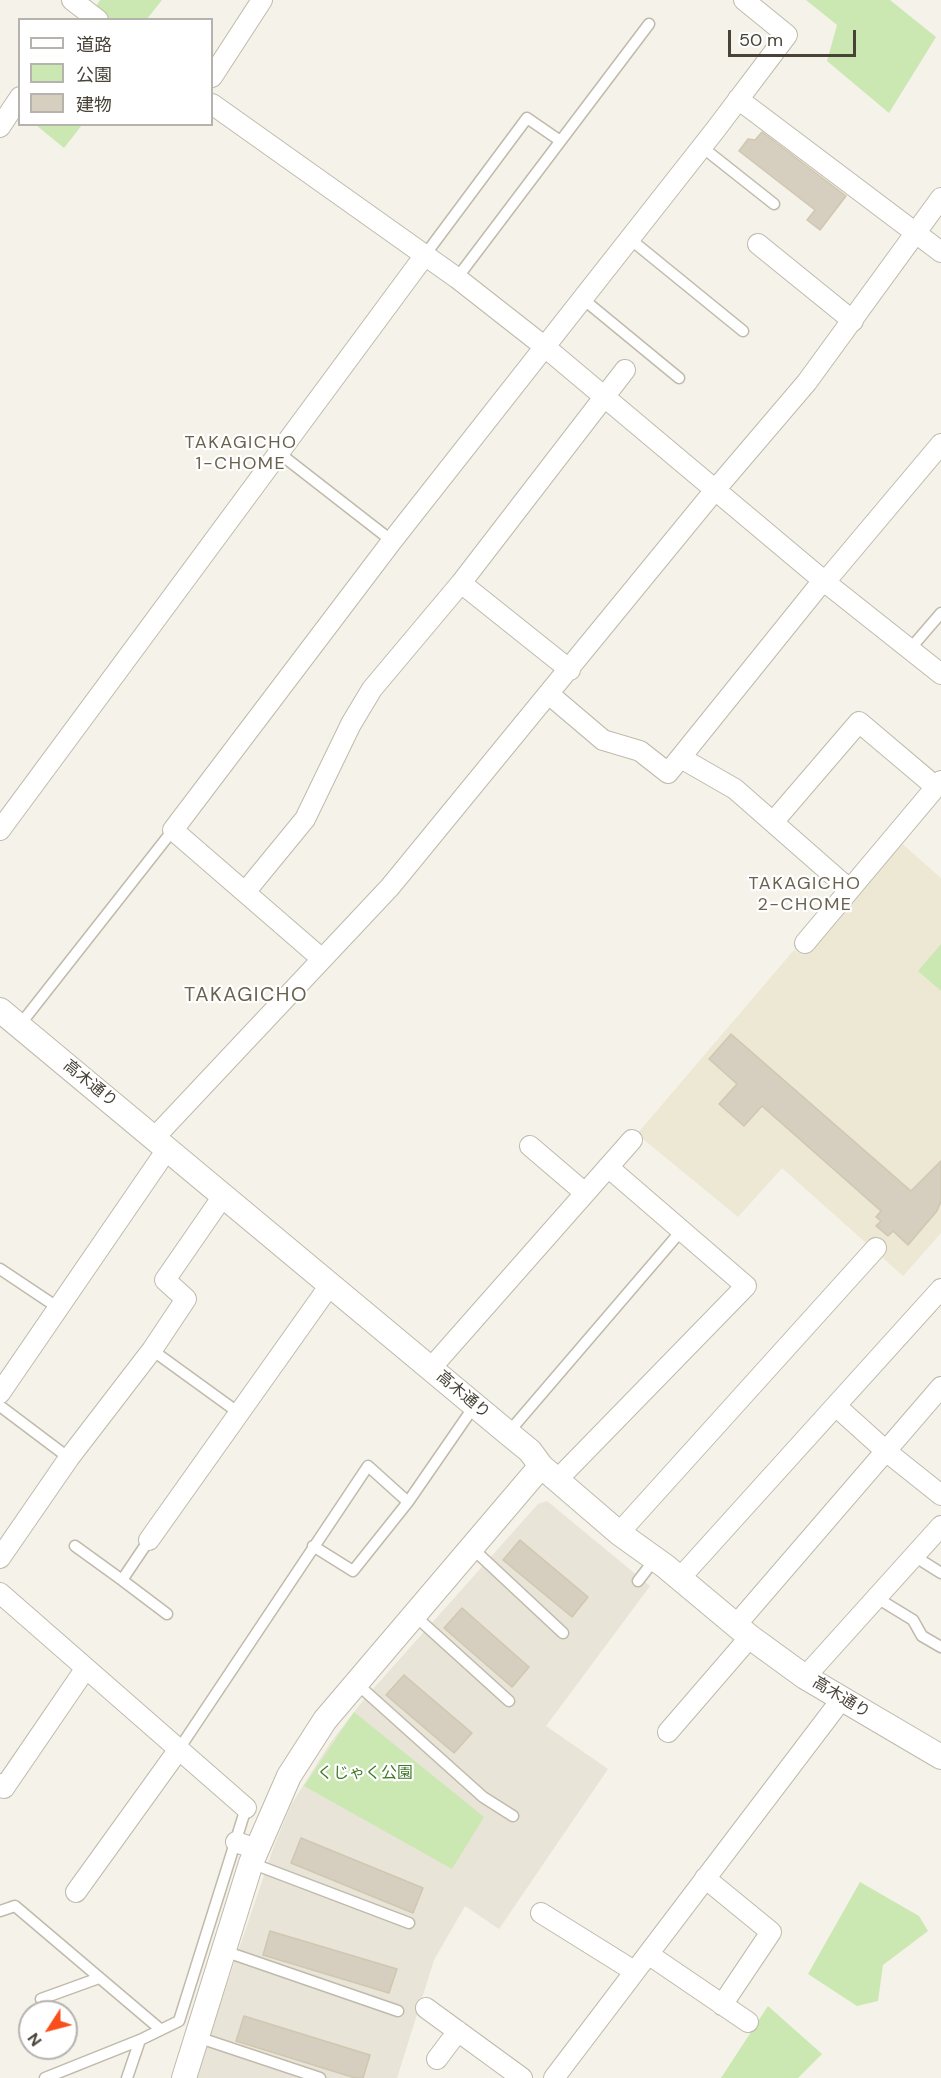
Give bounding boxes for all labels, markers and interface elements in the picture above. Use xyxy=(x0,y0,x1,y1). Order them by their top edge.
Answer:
legend xyxy=(18,18,213,126)
scale bar xyxy=(731,18,858,56)
text: 50 m xyxy=(739,28,783,52)
text: 道路 xyxy=(76,33,112,57)
text: 公園 xyxy=(76,63,112,87)
text: 建物 xyxy=(76,93,112,117)
district label: TAKAGICHO 1-CHOME xyxy=(185,432,297,474)
district label: TAKAGICHO 2-CHOME xyxy=(749,873,861,916)
district label: TAKAGICHO xyxy=(184,984,308,1008)
street label: 高木通り xyxy=(59,1056,121,1112)
street label: 高木通り xyxy=(432,1367,494,1423)
street label: 高木通り xyxy=(809,1673,873,1723)
park label: くじゃく公園 xyxy=(317,1764,413,1784)
north arrow xyxy=(18,2000,78,2060)
text: N xyxy=(23,2029,47,2051)

